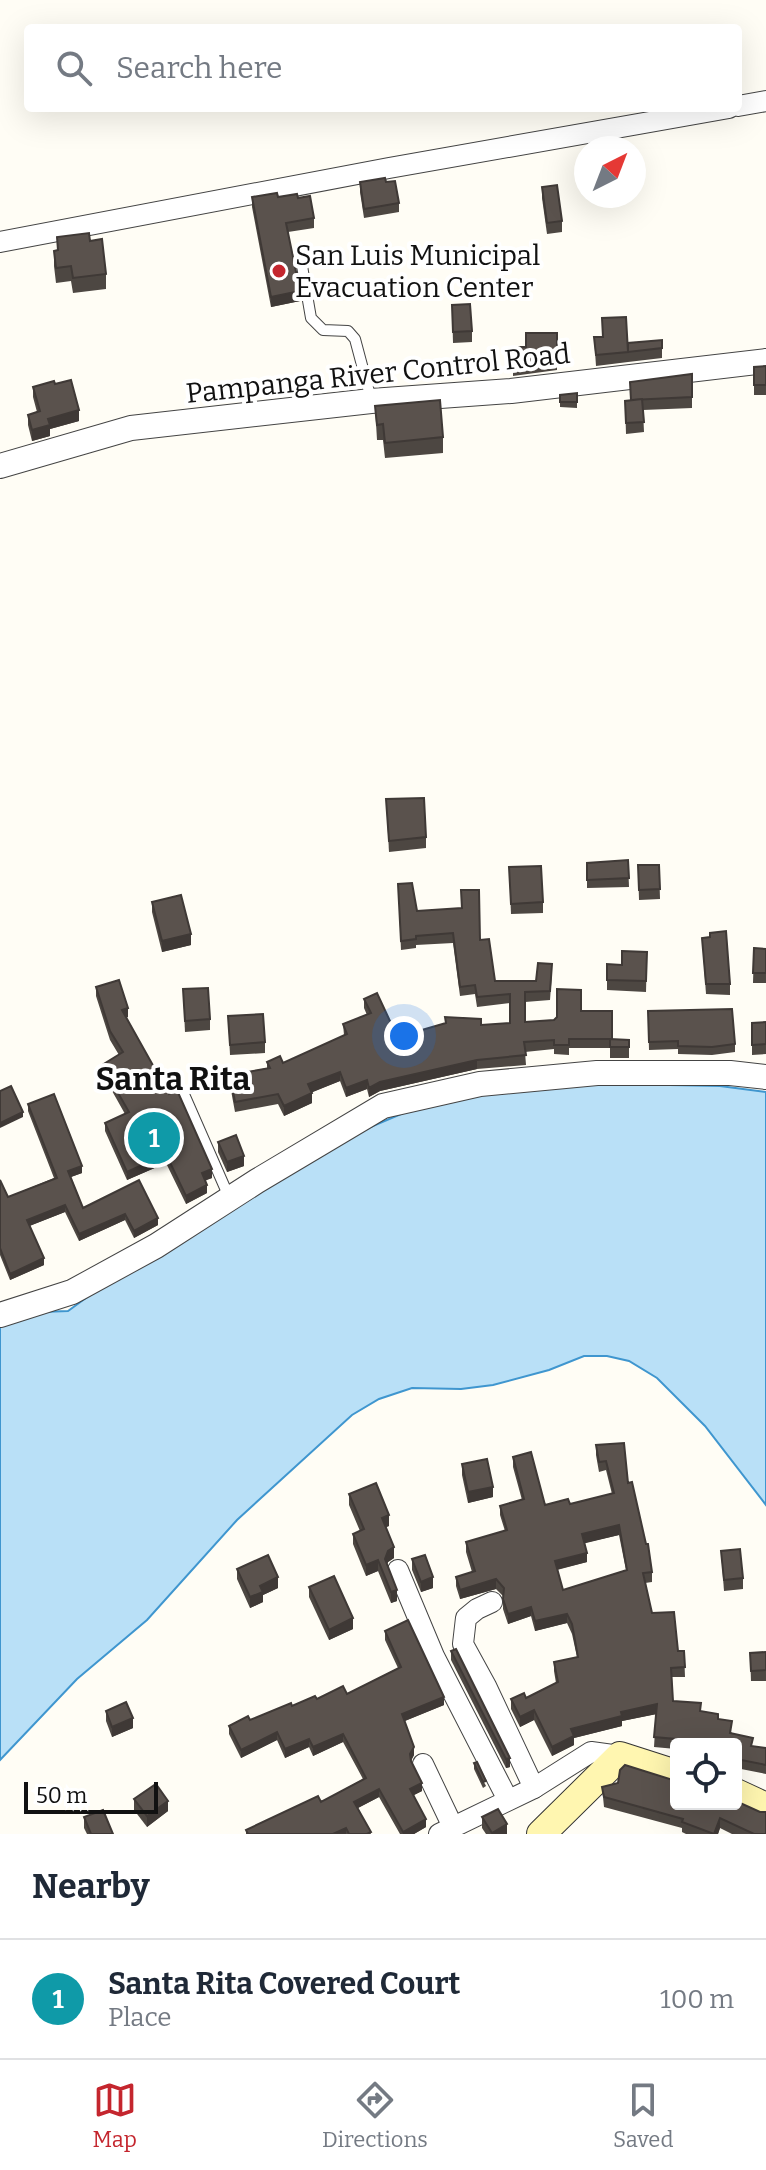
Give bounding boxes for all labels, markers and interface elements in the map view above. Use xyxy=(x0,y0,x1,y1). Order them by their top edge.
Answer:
search box xyxy=(24,24,742,112)
icon: search xyxy=(52,46,96,90)
text: Search here xyxy=(116,50,283,86)
north arrow xyxy=(574,136,646,208)
place label: San Luis Municipal Evacuation Center xyxy=(295,239,540,304)
marker: San Luis Municipal Evacuation Center xyxy=(270,262,288,280)
street label: Pampanga River Control Road xyxy=(184,337,572,410)
your location xyxy=(384,1016,424,1056)
district label: Santa Rita xyxy=(96,1060,250,1098)
pin: 1 xyxy=(128,1108,180,1168)
map controls xyxy=(670,1738,742,1810)
button: locate xyxy=(670,1738,742,1810)
scale bar xyxy=(24,1778,158,1814)
text: 50 m xyxy=(36,1782,87,1809)
text: Nearby xyxy=(32,1866,150,1907)
text: Santa Rita Covered Court xyxy=(108,1966,460,2002)
text: 1 xyxy=(52,1984,64,2015)
text: 100 m xyxy=(660,1984,734,2015)
text: Place xyxy=(108,2002,172,2033)
tab: Map xyxy=(93,2078,137,2153)
tab: Directions xyxy=(322,2078,428,2153)
tab: Saved xyxy=(613,2078,673,2153)

